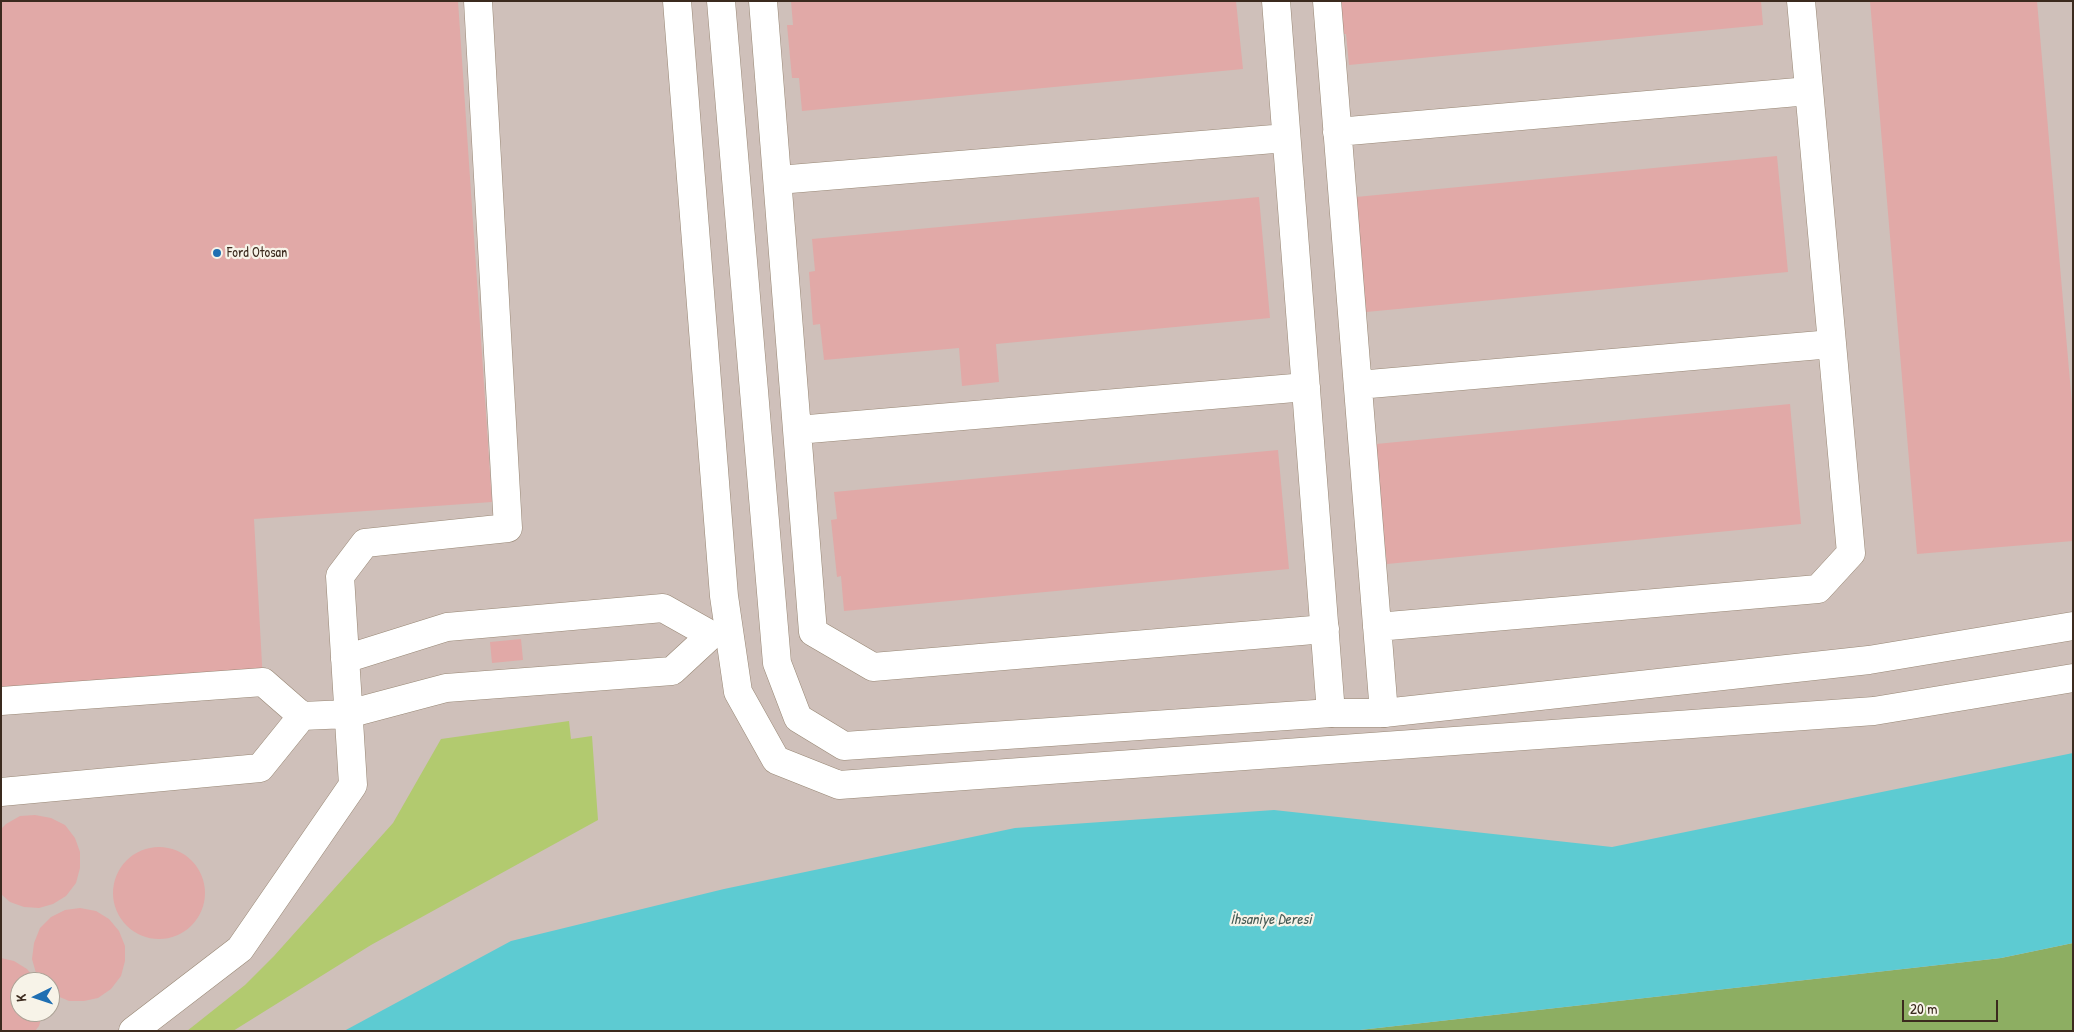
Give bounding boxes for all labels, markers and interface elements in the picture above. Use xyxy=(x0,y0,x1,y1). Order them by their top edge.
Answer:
place label: Ford Otosan xyxy=(227,245,287,261)
marker: Ford Otosan xyxy=(211,247,223,259)
water label: İhsaniye Deresi xyxy=(1230,911,1312,929)
north arrow xyxy=(10,972,60,1022)
scale bar xyxy=(1904,990,2000,1022)
text: K xyxy=(11,994,30,1002)
text: 20 m xyxy=(1910,998,1937,1019)

